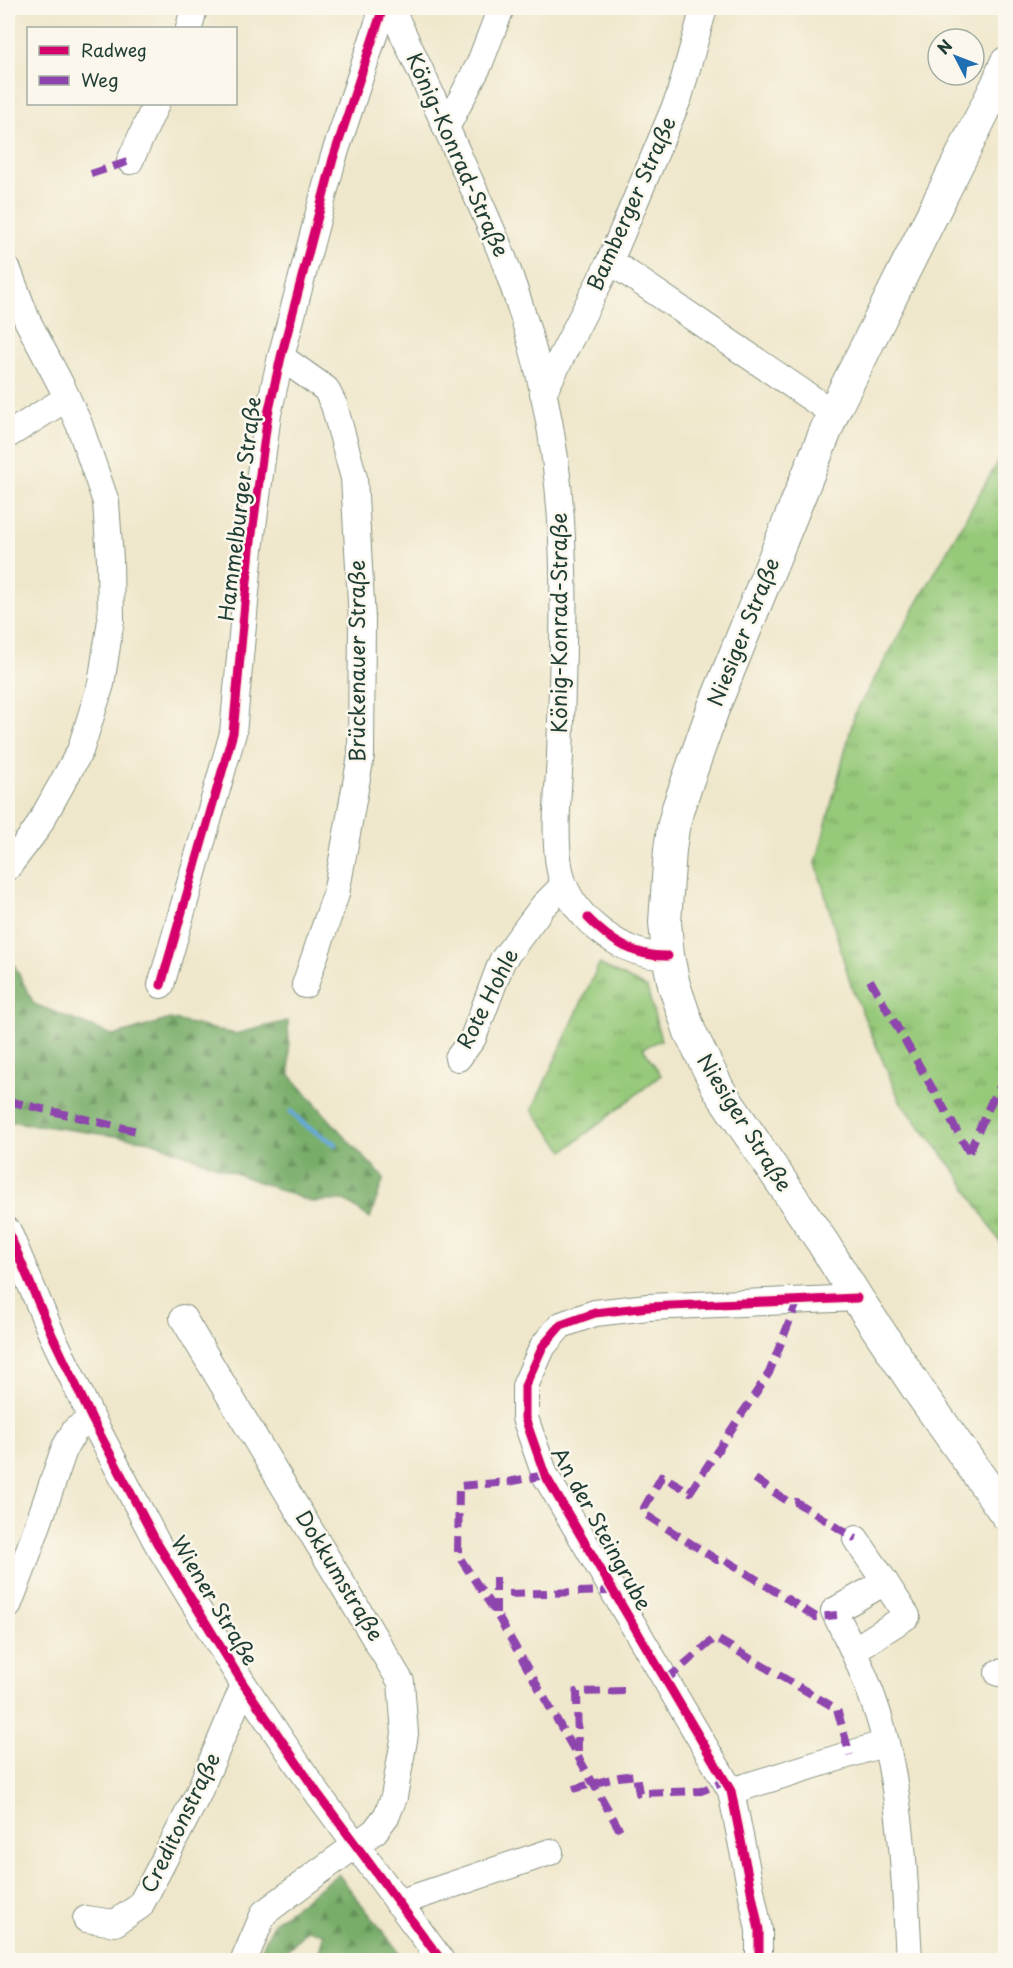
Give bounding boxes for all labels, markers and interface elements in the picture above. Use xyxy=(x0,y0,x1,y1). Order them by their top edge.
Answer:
legend xyxy=(27,27,237,105)
north arrow xyxy=(926,27,986,87)
text: N xyxy=(931,34,957,59)
text: Radweg xyxy=(81,36,147,63)
street label: König-Konrad-Straße xyxy=(399,47,518,262)
text: Weg xyxy=(81,66,119,93)
street label: Bamberger Straße xyxy=(577,111,683,295)
street label: Hammelburger Straße xyxy=(208,395,268,623)
street label: König-Konrad-Straße xyxy=(542,513,574,733)
street label: Niesiger Straße xyxy=(698,552,787,710)
street label: Brückenauer Straße xyxy=(340,560,372,762)
street label: Rote Hohle xyxy=(447,942,525,1054)
street label: Niesiger Straße xyxy=(690,1047,801,1197)
street label: An der Steingrube xyxy=(544,1440,661,1616)
street label: Dokkumstraße xyxy=(289,1503,393,1647)
street label: Wiener Straße xyxy=(164,1529,267,1671)
street label: Creditonstraße xyxy=(131,1746,227,1898)

